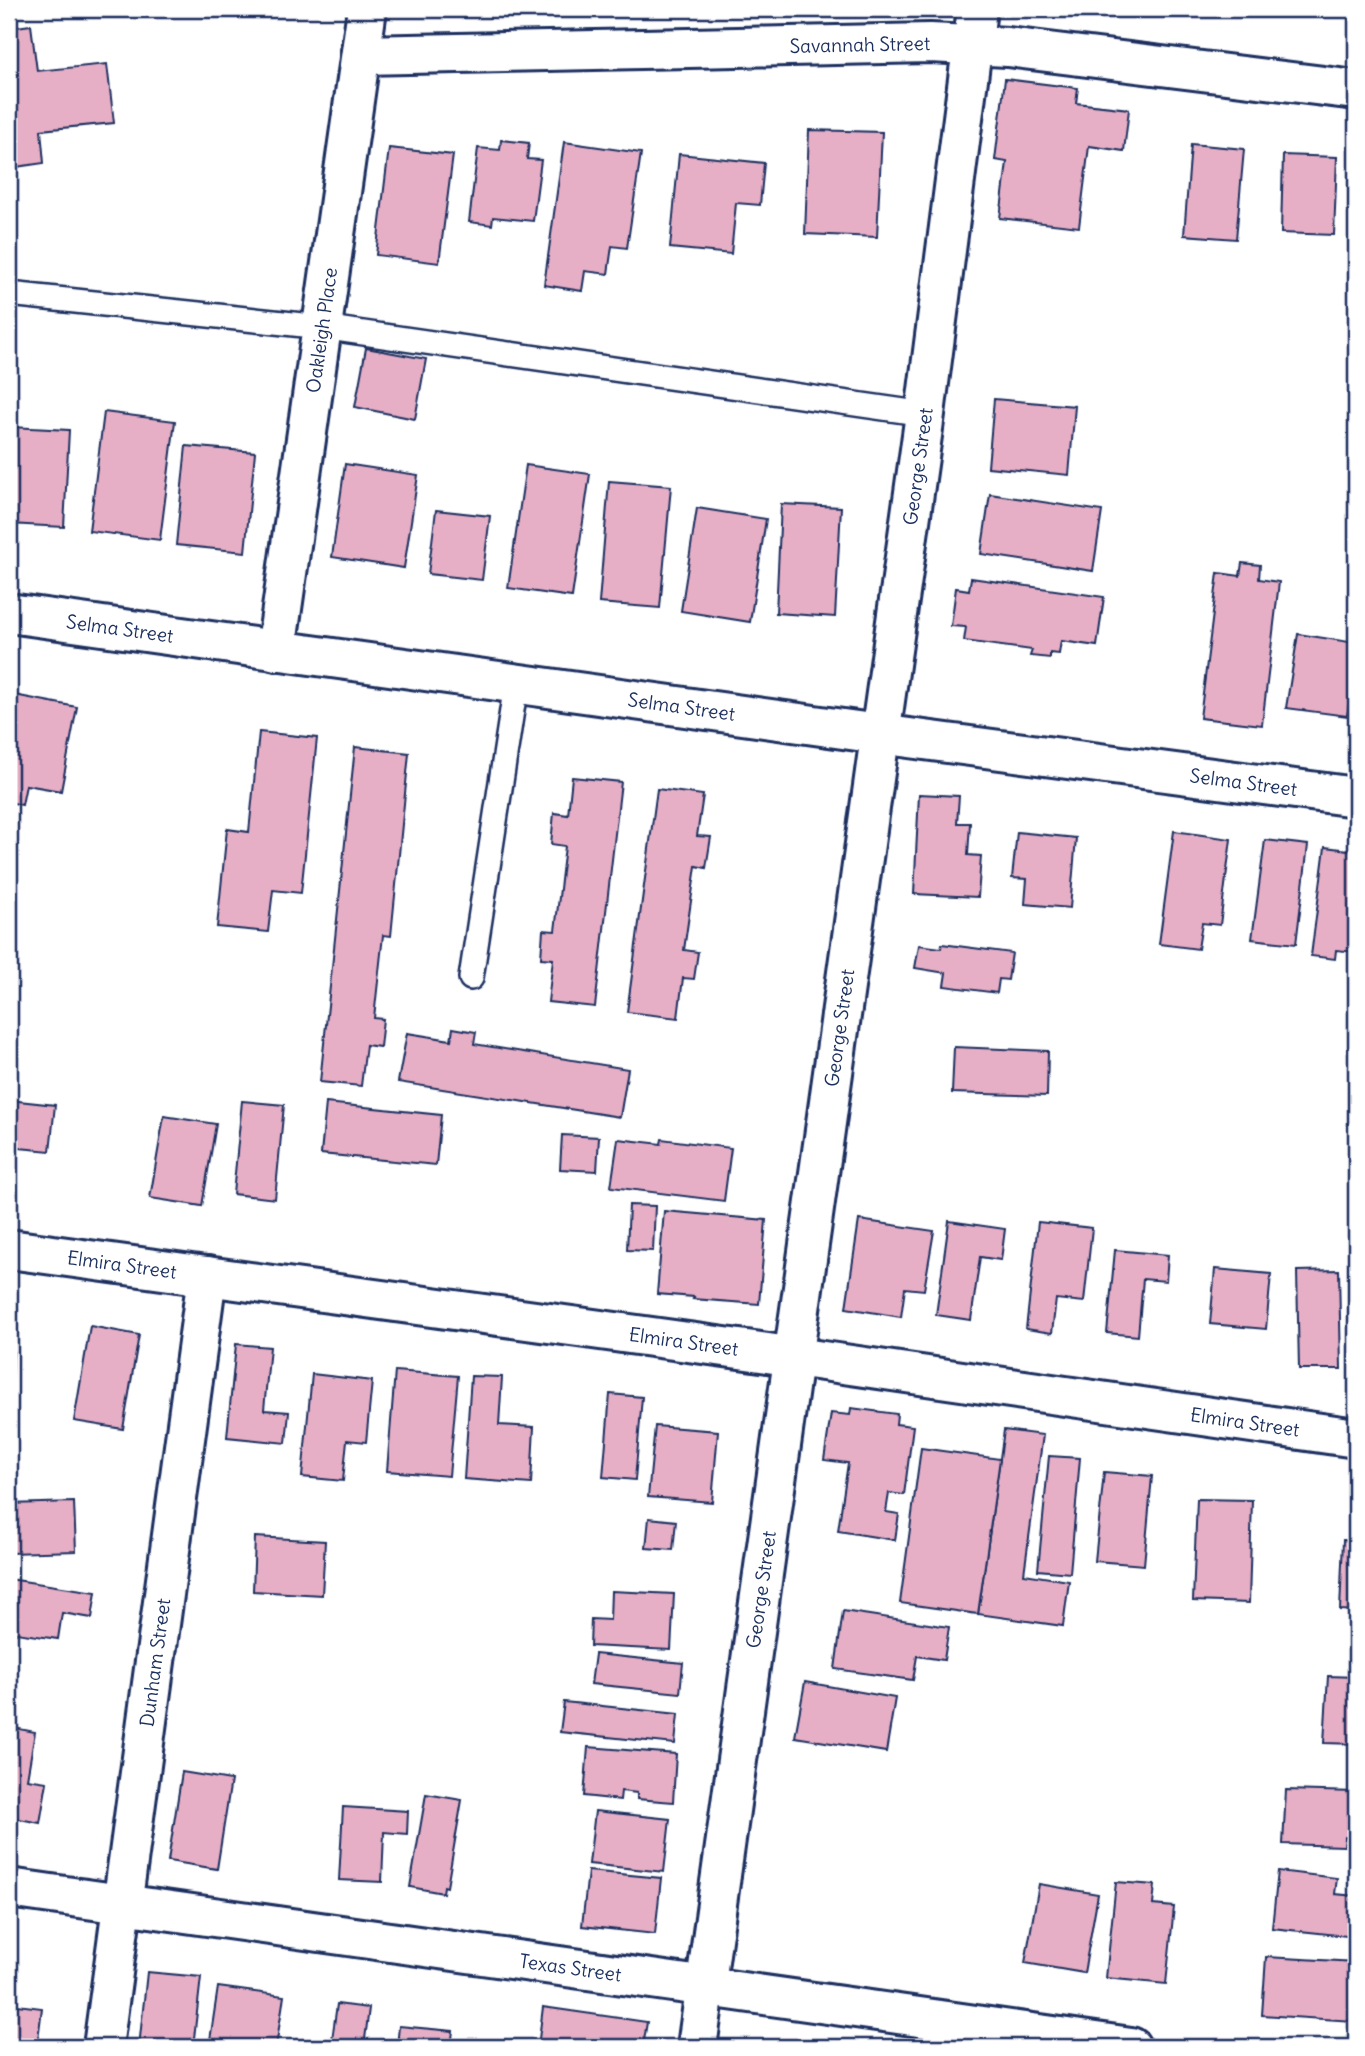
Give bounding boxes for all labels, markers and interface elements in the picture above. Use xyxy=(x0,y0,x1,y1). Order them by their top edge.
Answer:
street label: Savannah Street xyxy=(789,31,930,58)
street label: Oakleigh Place xyxy=(301,266,342,394)
street label: George Street xyxy=(898,406,938,527)
street label: Selma Street xyxy=(65,609,175,648)
street label: Selma Street xyxy=(626,687,737,726)
street label: Selma Street xyxy=(1188,763,1299,801)
street label: George Street xyxy=(819,968,859,1088)
street label: Elmira Street xyxy=(66,1245,178,1284)
street label: Elmira Street xyxy=(628,1322,740,1361)
street label: Elmira Street xyxy=(1189,1402,1301,1442)
street label: George Street xyxy=(741,1529,781,1650)
street label: Dunham Street xyxy=(134,1597,175,1728)
street label: Texas Street xyxy=(518,1948,623,1987)

